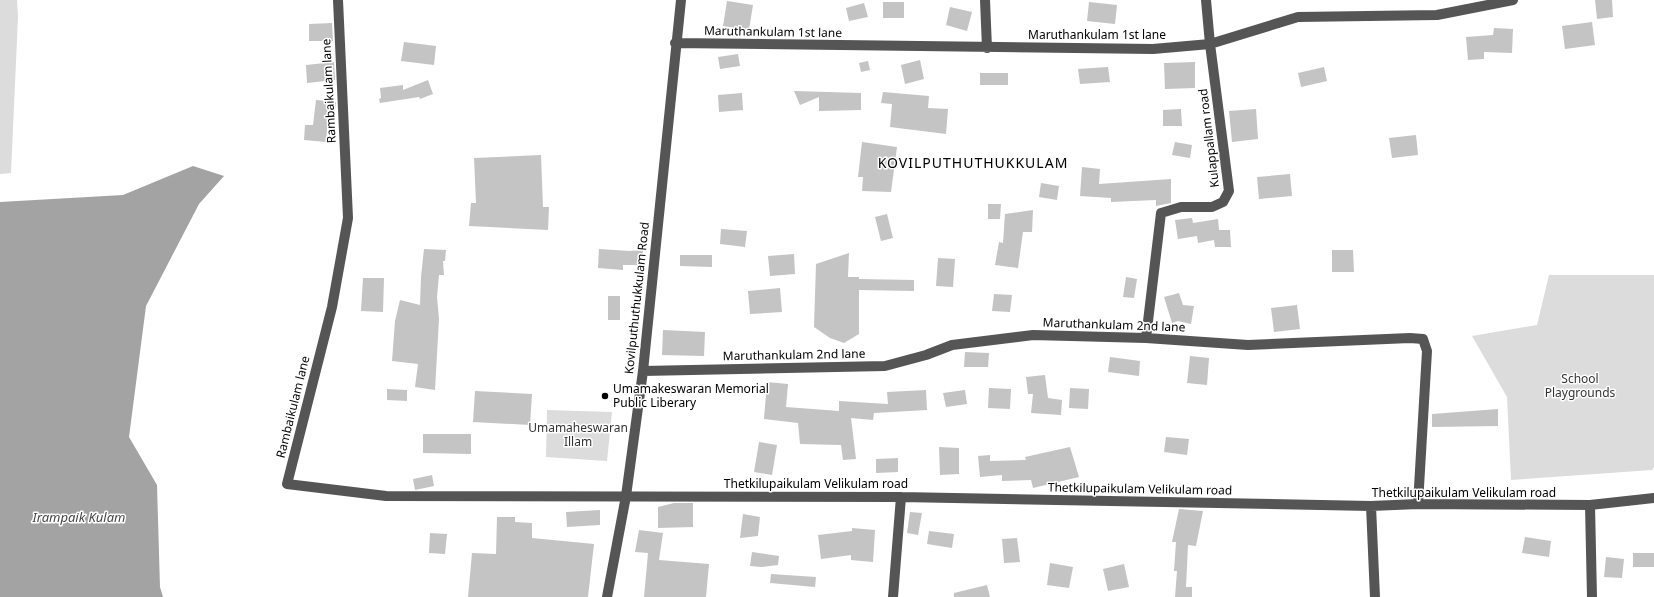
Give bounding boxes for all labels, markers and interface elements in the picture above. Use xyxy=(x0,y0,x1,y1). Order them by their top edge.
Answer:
street label: Maruthankulam 1st lane xyxy=(704,22,842,41)
street label: Maruthankulam 1st lane xyxy=(1028,26,1166,43)
street label: Rambaikulam lane xyxy=(317,38,340,144)
street label: Kulappallam road xyxy=(1194,88,1223,188)
district label: KOVILPUTHUTHUKKULAM xyxy=(878,153,1068,172)
street label: Kovilputhuthukkulam Road xyxy=(620,221,653,375)
street label: Maruthankulam 2nd lane xyxy=(1042,314,1186,335)
street label: Maruthankulam 2nd lane xyxy=(723,345,866,364)
street label: Rambaikulam lane xyxy=(272,354,313,460)
park label: School Playgrounds xyxy=(1545,370,1616,401)
place label: Umamakeswaran Memorial Public Liberary xyxy=(613,380,769,411)
marker: Umamakeswaran Memorial Public Liberary xyxy=(600,391,610,401)
park label: Umamaheswaran Illam xyxy=(528,419,628,450)
street label: Thetkilupaikulam Velikulam road xyxy=(724,475,908,492)
street label: Thetkilupaikulam Velikulam road xyxy=(1048,478,1232,499)
street label: Thetkilupaikulam Velikulam road xyxy=(1372,484,1556,501)
water label: Irampaik Kulam xyxy=(32,508,125,526)

